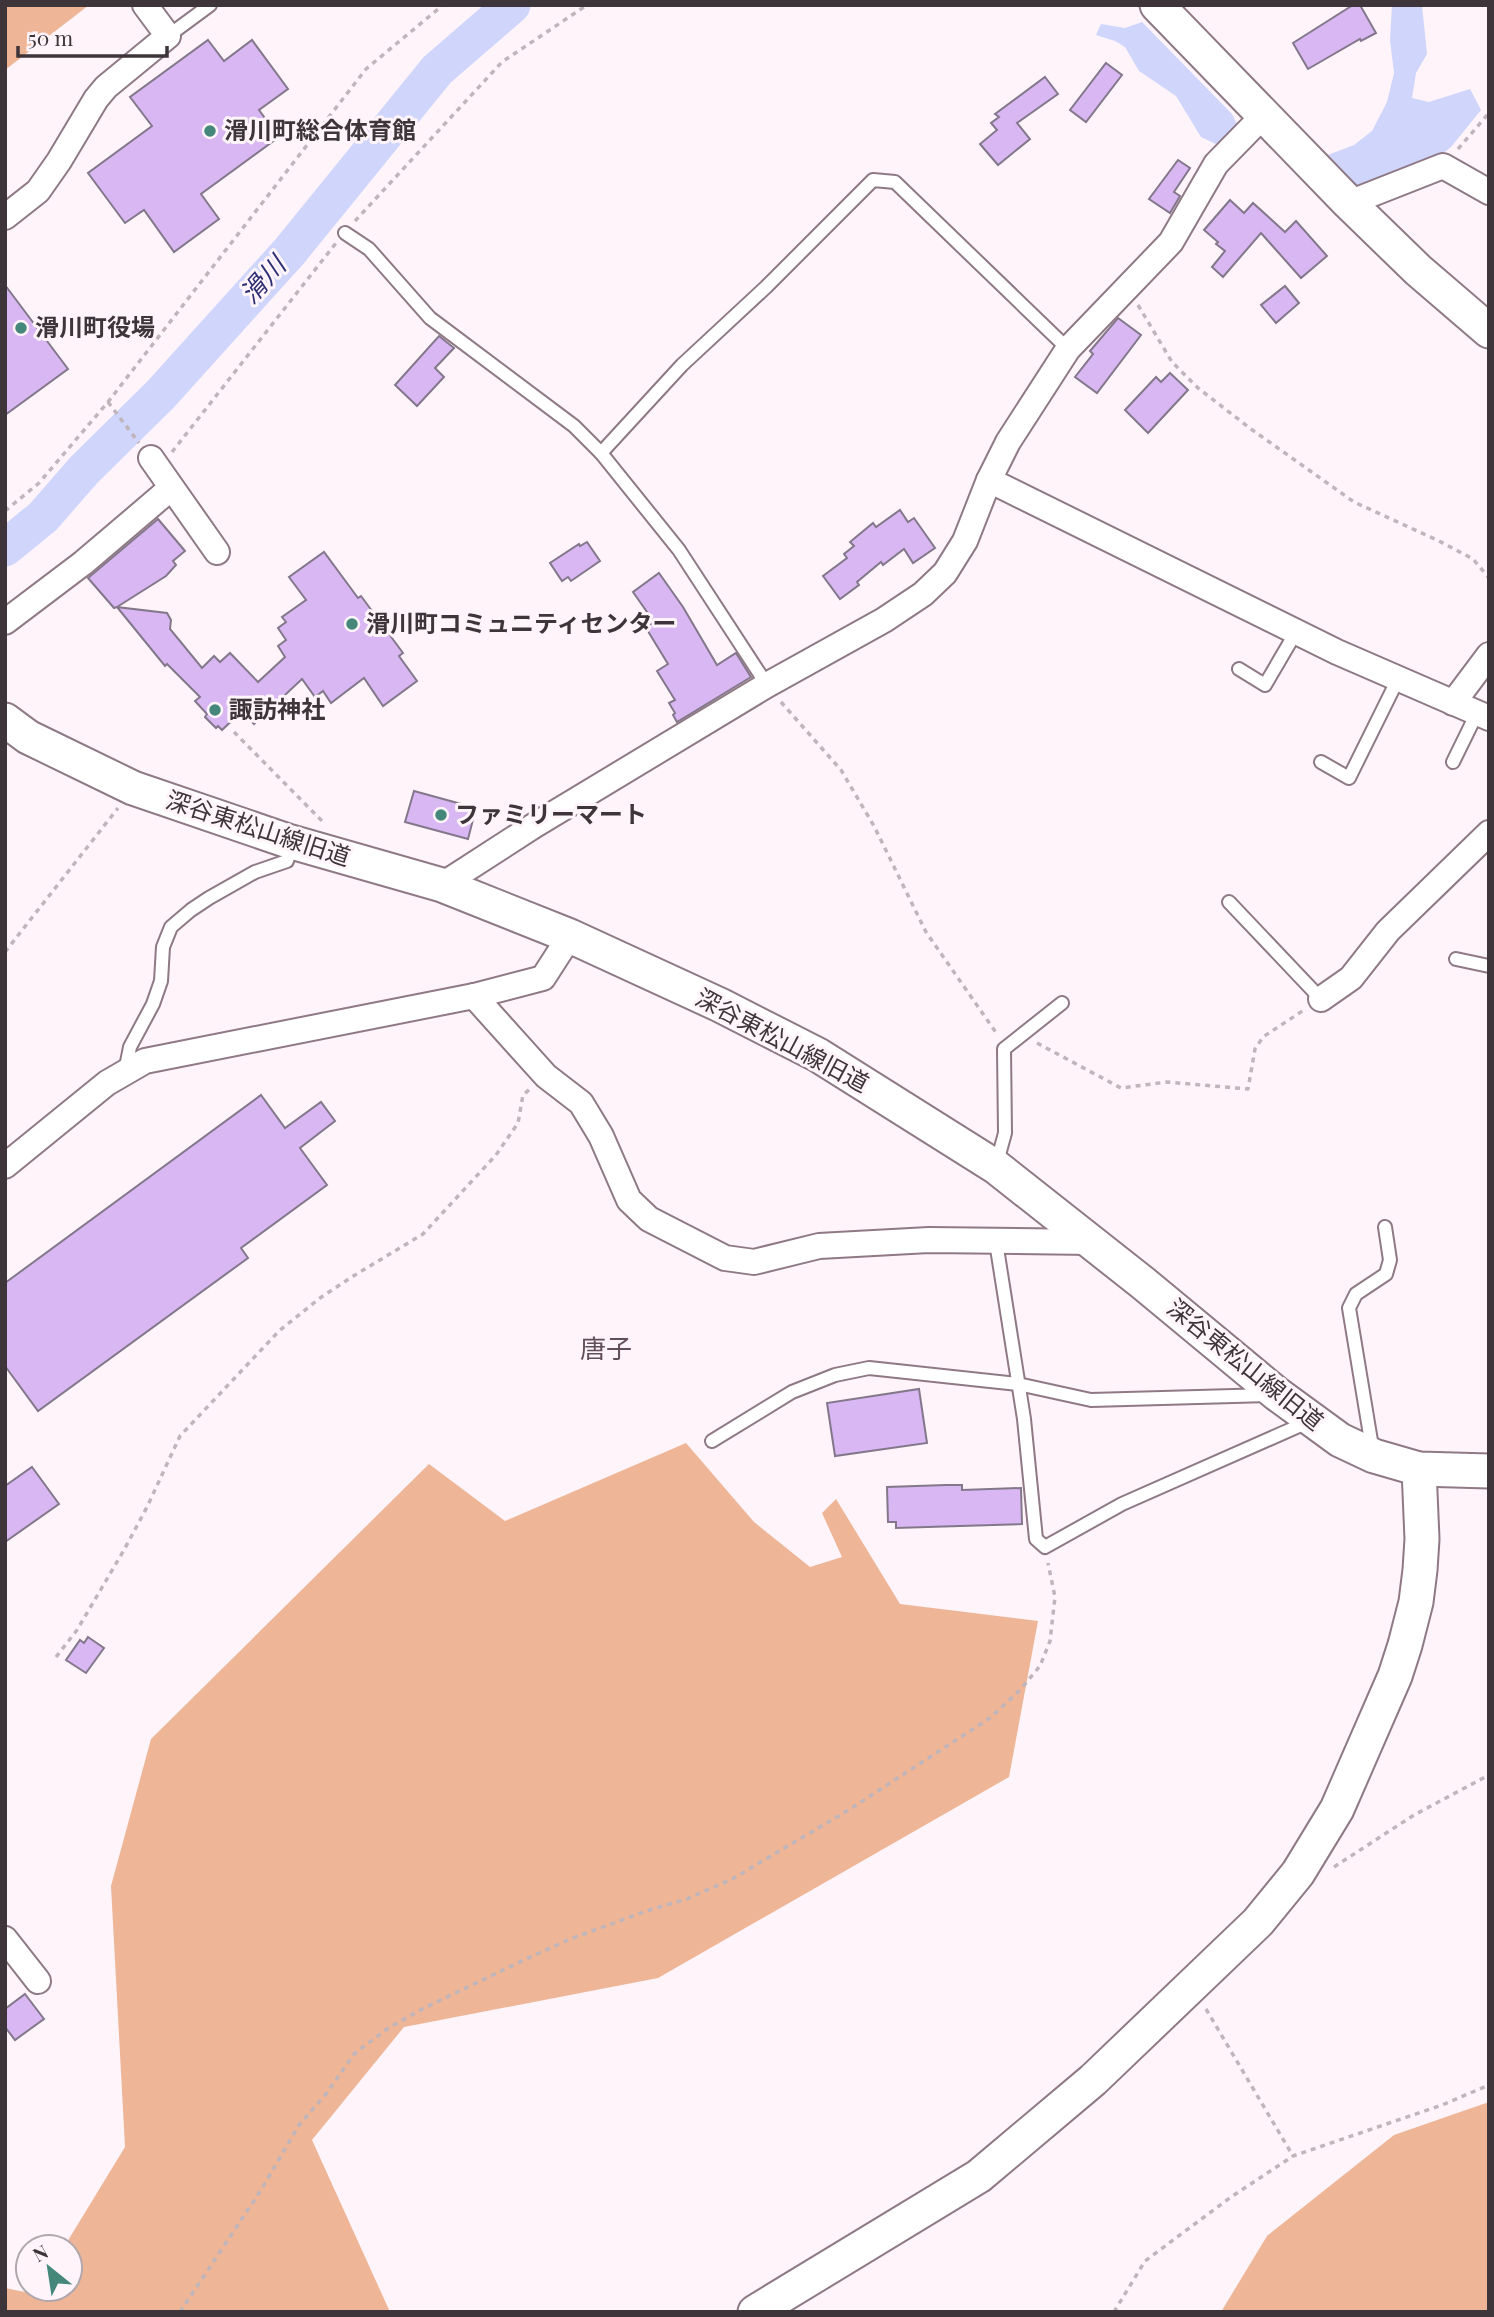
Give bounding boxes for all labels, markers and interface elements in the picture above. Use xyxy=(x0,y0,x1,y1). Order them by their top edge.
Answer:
scale bar xyxy=(18,14,166,58)
text: 50 m xyxy=(28,23,74,51)
place label: 滑川町総合体育館 xyxy=(224,113,416,145)
marker: 滑川町総合体育館 xyxy=(202,123,218,139)
water label: 滑川 xyxy=(231,246,294,310)
place label: 滑川町役場 xyxy=(35,310,155,342)
marker: 滑川町役場 xyxy=(13,320,29,336)
place label: 滑川町コミュニティセンター xyxy=(366,606,677,638)
marker: 滑川町コミュニティセンター xyxy=(344,616,360,632)
place label: 諏訪神社 xyxy=(229,692,325,724)
marker: 諏訪神社 xyxy=(207,702,223,718)
street label: 深谷東松山線旧道 xyxy=(162,782,355,872)
place label: ファミリーマート xyxy=(455,797,647,829)
marker: ファミリーマート xyxy=(433,807,449,823)
street label: 深谷東松山線旧道 xyxy=(691,980,875,1098)
street label: 深谷東松山線旧道 xyxy=(1162,1291,1331,1436)
district label: 唐子 xyxy=(580,1330,632,1365)
north arrow xyxy=(14,2233,84,2303)
text: N xyxy=(28,2238,53,2267)

